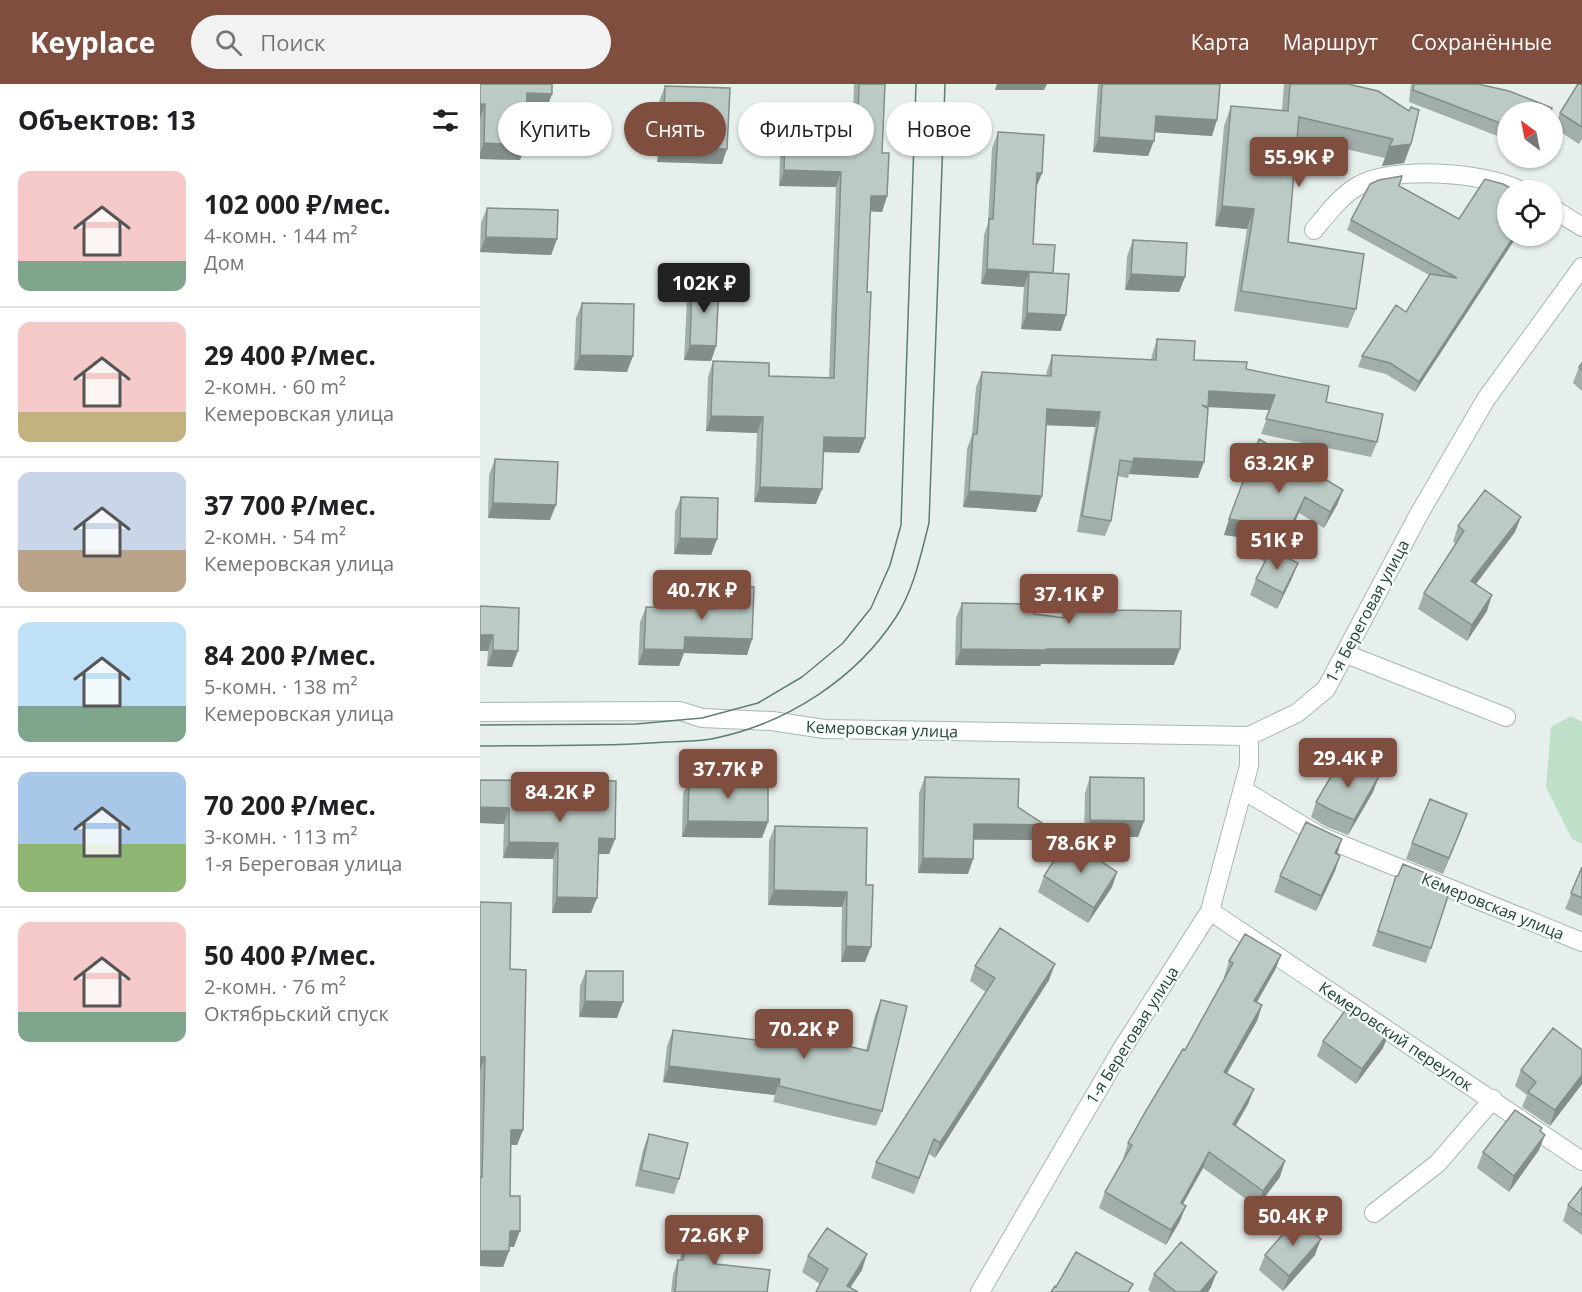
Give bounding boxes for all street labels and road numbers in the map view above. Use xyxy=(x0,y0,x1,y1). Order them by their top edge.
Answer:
street label: 1-я Береговая улица xyxy=(1320,536,1414,686)
street label: Кемеровская улица xyxy=(806,715,958,743)
street label: Кемеровская улица xyxy=(1418,867,1568,945)
street label: 1-я Береговая улица xyxy=(1081,962,1183,1108)
street label: Кемеровский переулок xyxy=(1315,976,1478,1096)

